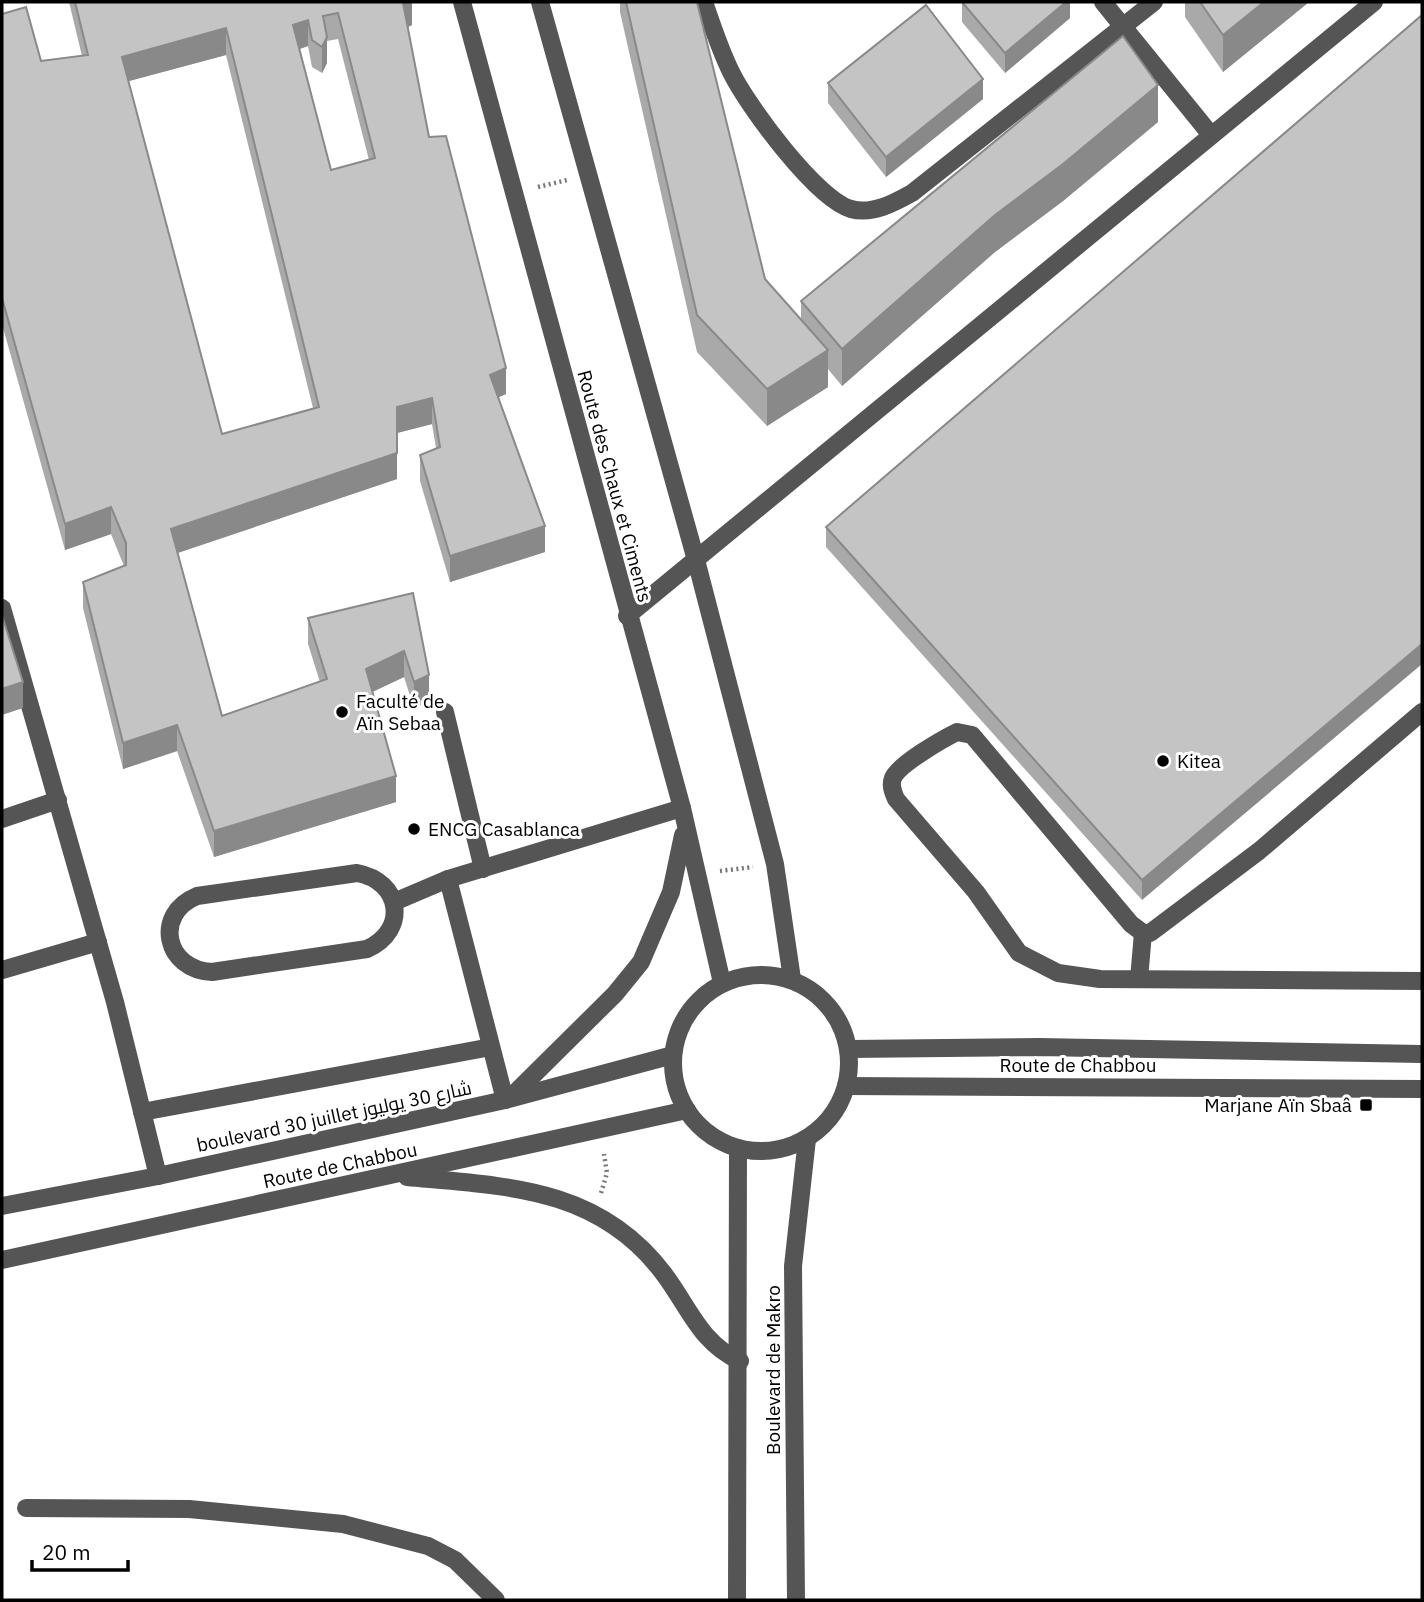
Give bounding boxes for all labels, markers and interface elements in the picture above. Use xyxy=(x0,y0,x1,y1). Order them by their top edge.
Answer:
street label: Route des Chaux et Ciments xyxy=(572,367,658,605)
place label: Faculté de Aïn Sebaa xyxy=(356,689,444,735)
marker: Faculté de Aïn Sebaa xyxy=(334,704,350,720)
place label: Kitea xyxy=(1177,749,1221,773)
marker: Kitea xyxy=(1155,753,1171,769)
place label: ENCG Casablanca xyxy=(428,817,580,841)
marker: ENCG Casablanca xyxy=(406,821,422,837)
street label: Route de Chabbou xyxy=(1000,1053,1156,1077)
street label: boulevard 30 juillet شارع 30 يوليوز xyxy=(194,1075,474,1159)
place label: Marjane Aïn Sbaâ xyxy=(1204,1093,1352,1117)
marker: Marjane Aïn Sbaâ xyxy=(1358,1097,1374,1113)
street label: Route de Chabbou xyxy=(261,1137,419,1193)
street label: Boulevard de Makro xyxy=(761,1285,785,1455)
scale bar xyxy=(32,1528,128,1572)
text: 20 m xyxy=(42,1538,91,1566)

